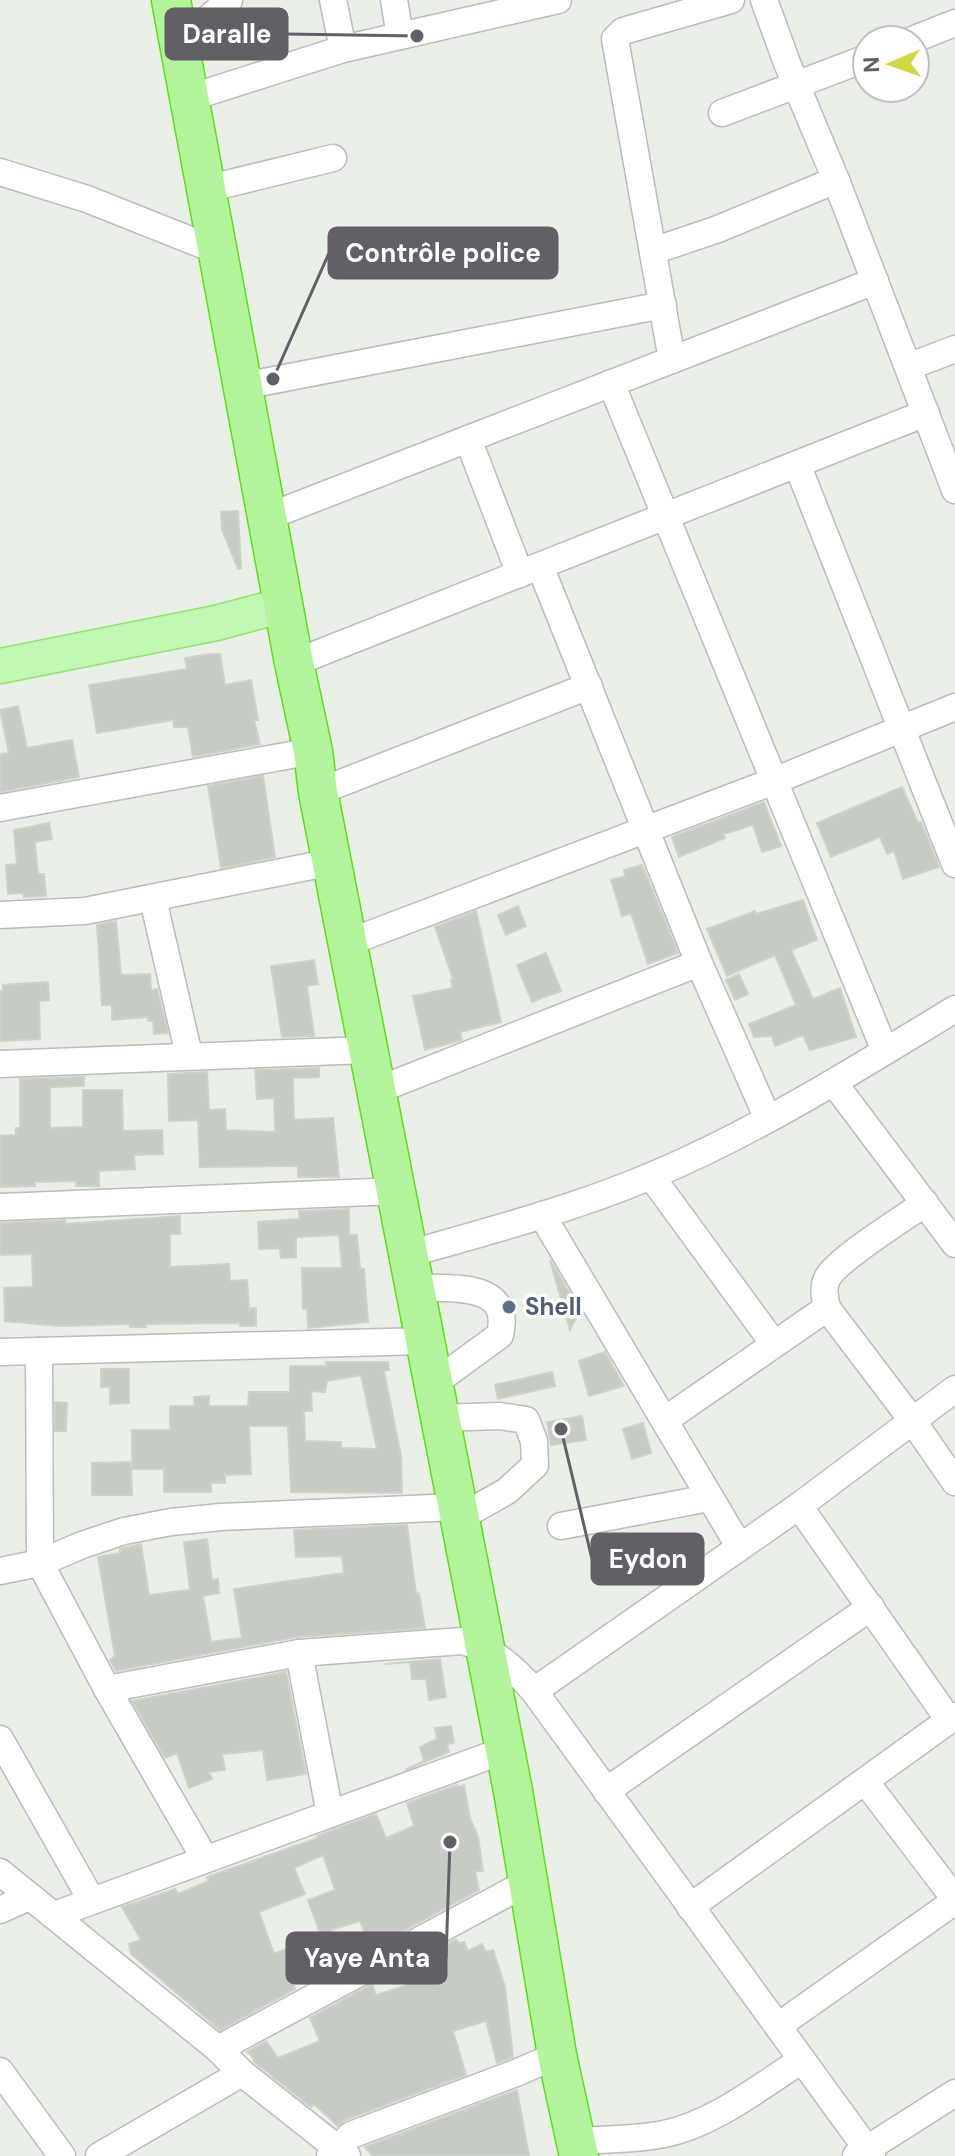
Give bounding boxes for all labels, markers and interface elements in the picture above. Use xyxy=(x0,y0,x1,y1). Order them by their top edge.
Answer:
callout: Daralle xyxy=(166,9,287,59)
text: Daralle xyxy=(182,17,272,51)
north arrow xyxy=(851,24,931,104)
text: N xyxy=(857,56,886,73)
callout: Contrôle police xyxy=(329,228,557,278)
text: Contrôle police xyxy=(345,236,541,270)
place label: Shell xyxy=(525,1291,582,1322)
marker: Shell xyxy=(500,1298,518,1316)
callout: Eydon xyxy=(592,1534,703,1584)
text: Eydon xyxy=(609,1542,687,1576)
callout: Yaye Anta xyxy=(287,1933,446,1983)
text: Yaye Anta xyxy=(304,1941,430,1975)

